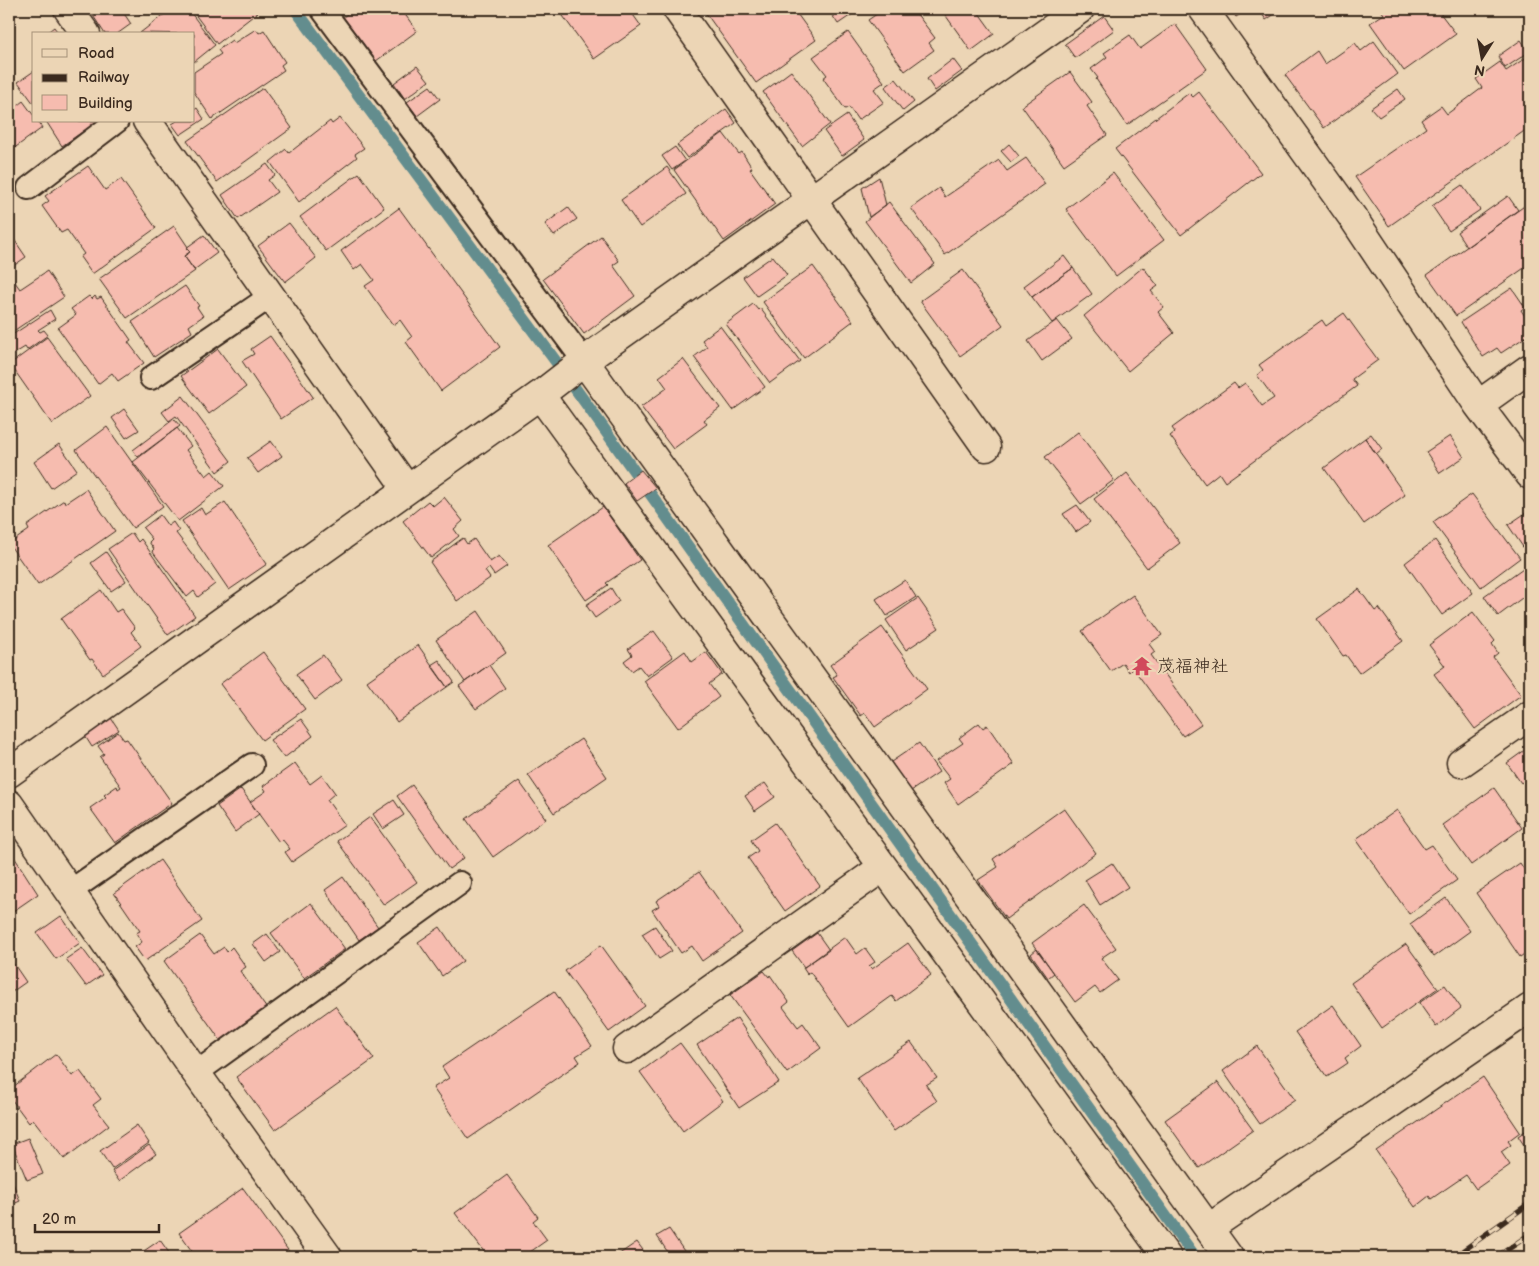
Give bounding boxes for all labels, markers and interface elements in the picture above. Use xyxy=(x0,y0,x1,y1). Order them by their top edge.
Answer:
legend xyxy=(32,32,195,122)
north arrow xyxy=(1456,32,1506,82)
text: Road xyxy=(78,44,114,63)
text: N xyxy=(1473,61,1486,80)
text: Railway xyxy=(78,68,129,87)
text: Building xyxy=(78,94,133,113)
temple icon: 茂福神社 xyxy=(1131,655,1153,677)
place label: 茂福神社 xyxy=(1157,656,1229,677)
scale bar xyxy=(35,1201,159,1233)
text: 20 m xyxy=(42,1210,76,1229)

